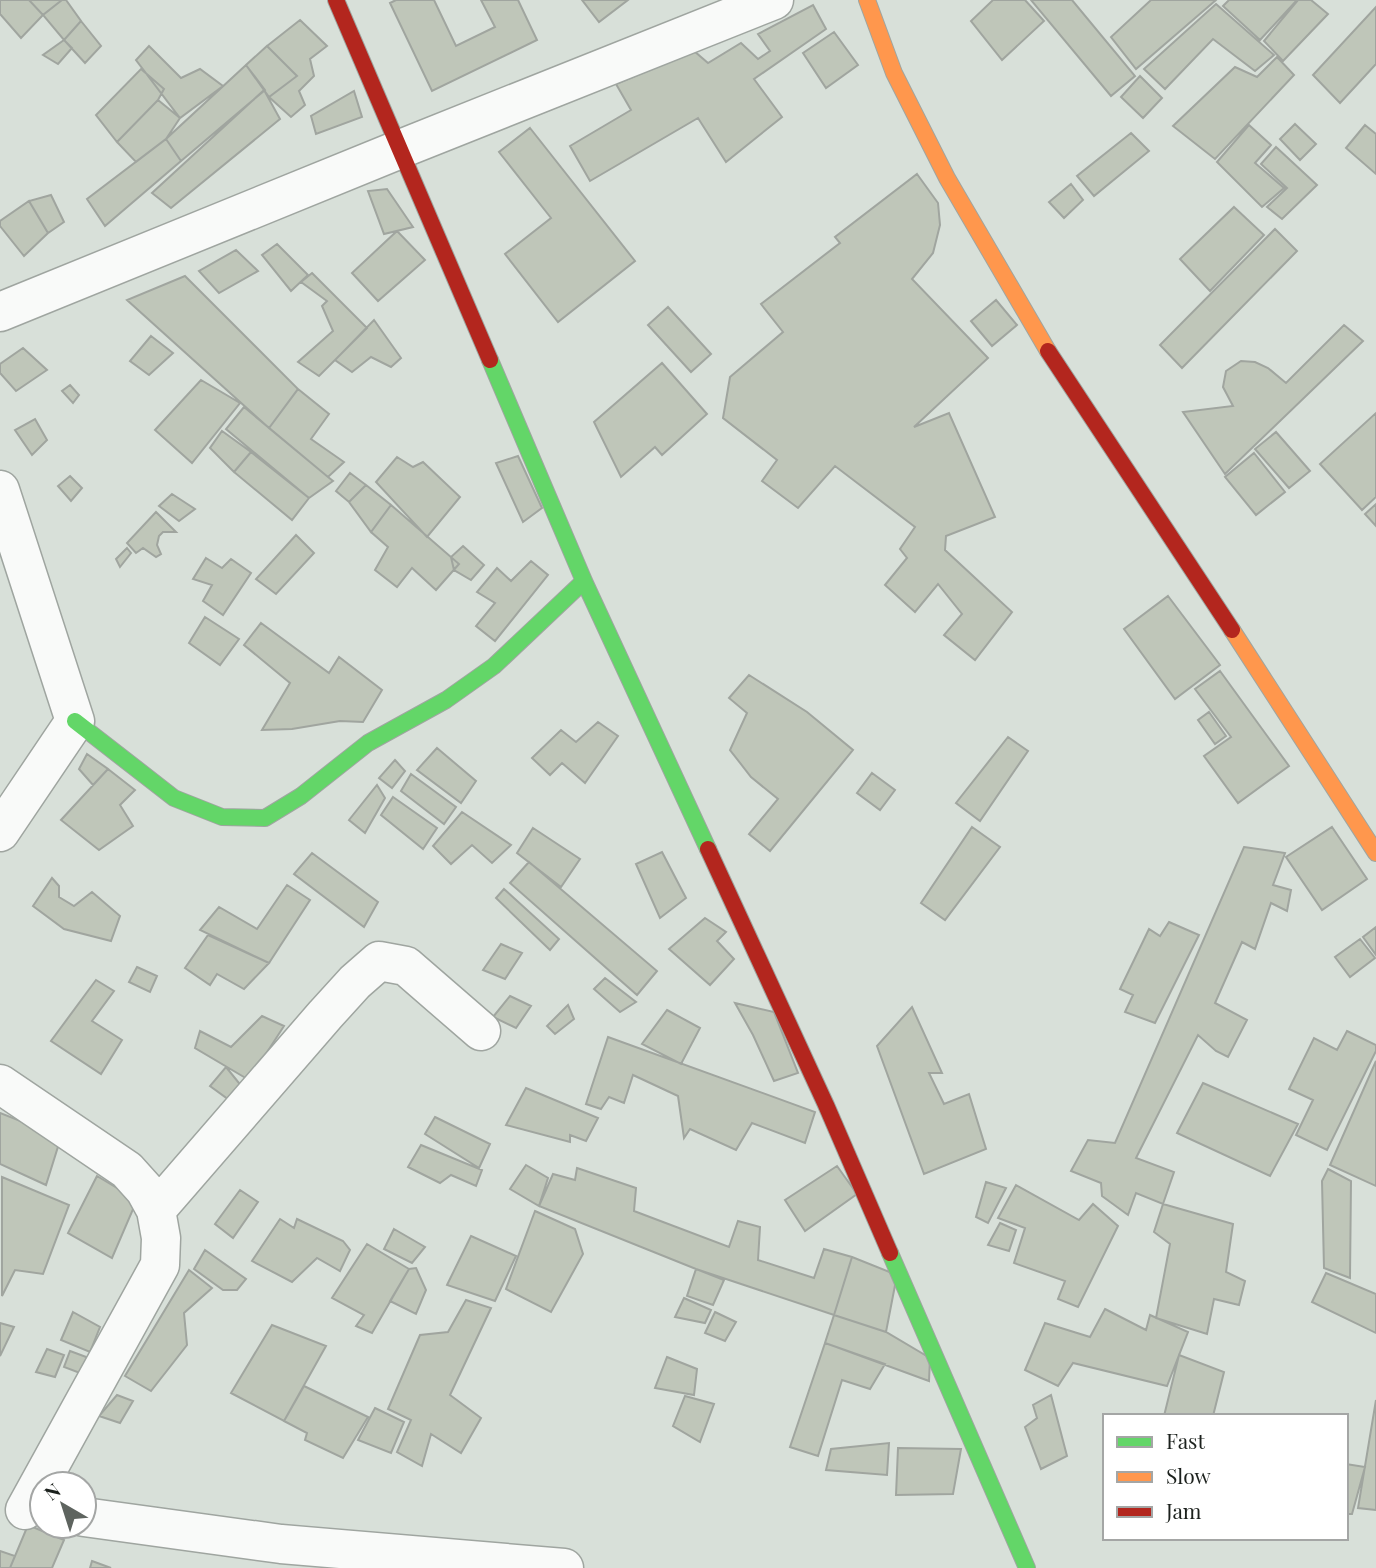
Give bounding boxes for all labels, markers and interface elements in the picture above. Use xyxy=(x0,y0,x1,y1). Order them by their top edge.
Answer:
legend xyxy=(1103,1414,1348,1540)
text: Fast xyxy=(1166,1426,1205,1454)
text: Slow xyxy=(1166,1461,1211,1489)
north arrow xyxy=(28,1470,98,1540)
text: N xyxy=(38,1476,65,1505)
text: Jam xyxy=(1165,1496,1202,1524)

